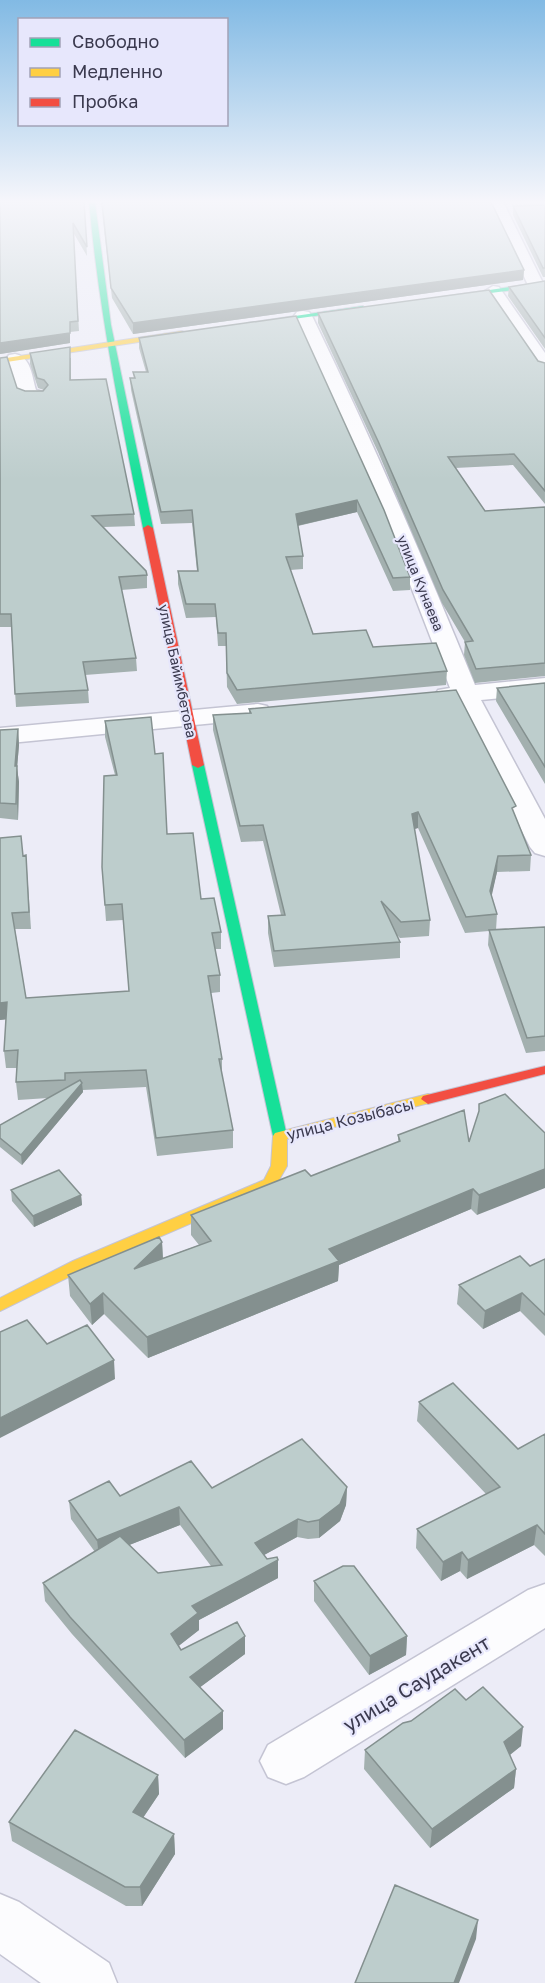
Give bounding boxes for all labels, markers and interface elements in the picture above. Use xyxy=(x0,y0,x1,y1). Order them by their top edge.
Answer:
legend xyxy=(18,18,228,126)
text: Свободно xyxy=(72,30,159,52)
text: Медленно xyxy=(72,60,163,82)
text: Пробка xyxy=(72,90,138,112)
street label: улица Кунаева xyxy=(394,533,448,633)
street label: улица Байимбетова xyxy=(156,603,200,739)
street label: улица Козыбасы xyxy=(284,1094,416,1144)
street label: улица Саудакент xyxy=(338,1630,494,1736)

